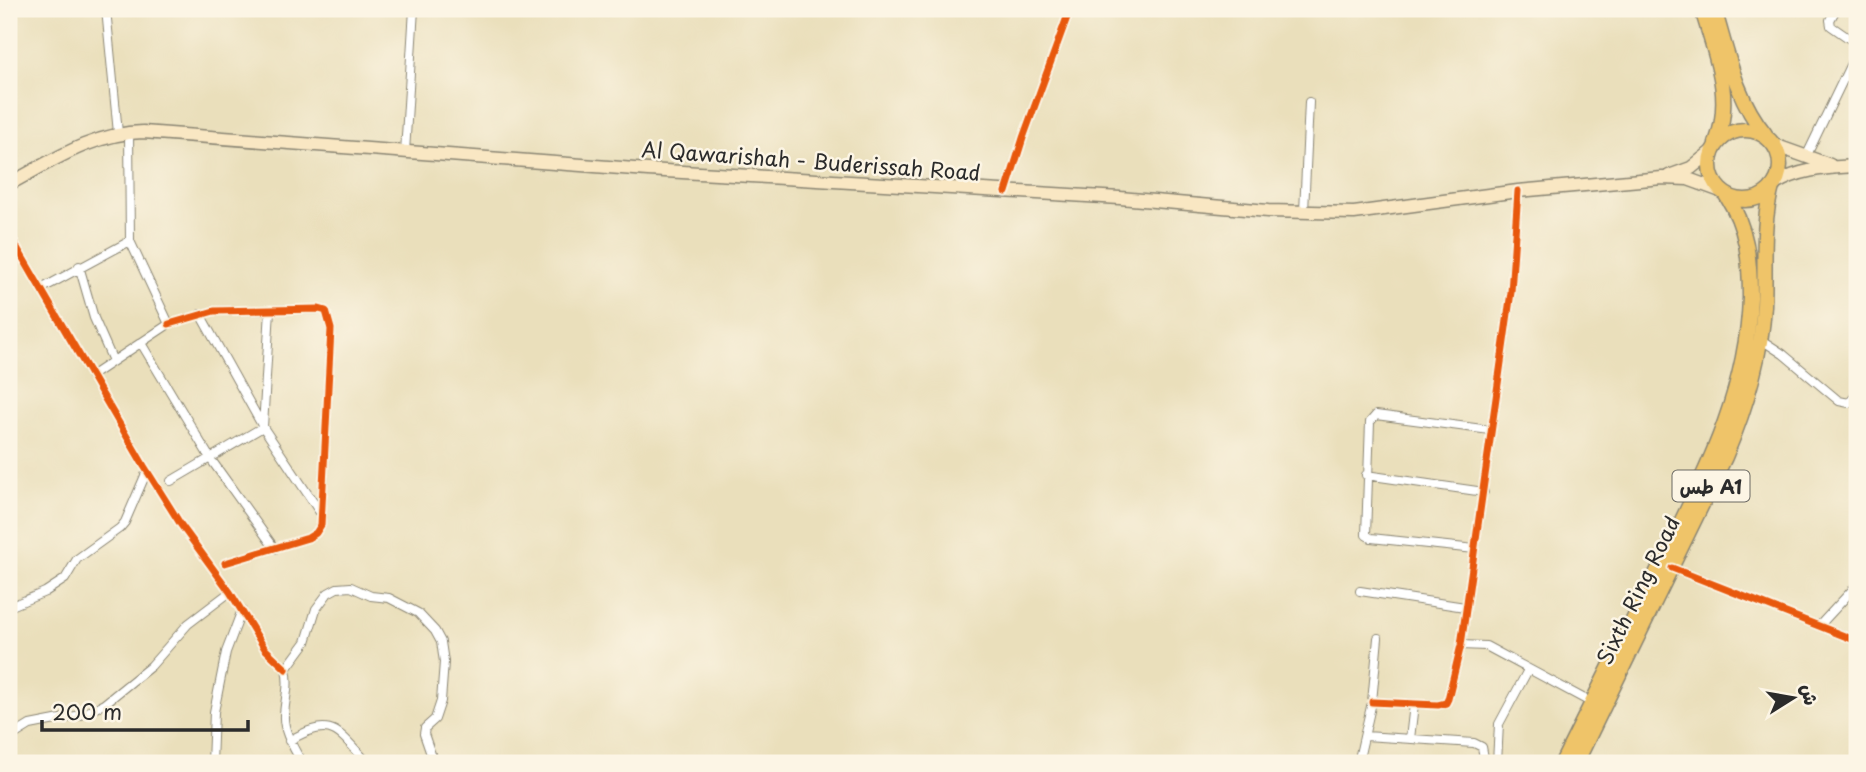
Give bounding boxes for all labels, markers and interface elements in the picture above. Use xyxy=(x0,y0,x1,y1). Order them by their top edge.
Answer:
street label: Al Qawarishah - Buderissah Road xyxy=(641,132,981,188)
road number: طس A1 xyxy=(1672,471,1750,502)
street label: Sixth Ring Road xyxy=(1587,510,1687,670)
north arrow xyxy=(1758,664,1828,734)
text: ش xyxy=(1795,682,1826,708)
scale bar xyxy=(42,688,248,732)
text: 200 m xyxy=(52,695,122,727)

